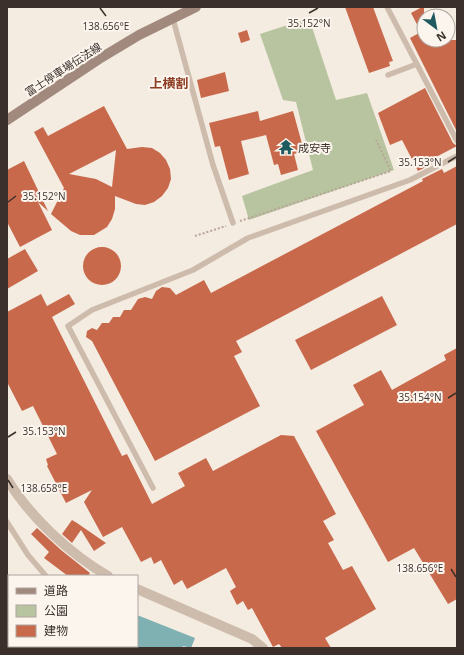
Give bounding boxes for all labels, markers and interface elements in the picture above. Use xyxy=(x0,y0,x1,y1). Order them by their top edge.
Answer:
north arrow xyxy=(416,8,456,48)
text: 35.152°N xyxy=(287,16,331,30)
text: 138.656°E xyxy=(83,19,129,33)
text: N xyxy=(434,28,449,46)
street label: 富士停車場伝法線 xyxy=(22,39,104,99)
district label: 上横割 xyxy=(149,74,189,92)
temple icon: 成安寺 xyxy=(277,138,295,156)
place label: 成安寺 xyxy=(298,140,331,155)
text: 35.153°N xyxy=(398,155,442,169)
text: 35.152°N xyxy=(22,189,66,203)
text: 35.154°N xyxy=(398,390,442,404)
text: 35.153°N xyxy=(22,424,66,438)
text: 138.658°E xyxy=(21,481,67,495)
text: 138.656°E xyxy=(397,561,443,575)
legend xyxy=(8,575,138,647)
text: 道路 xyxy=(44,582,68,599)
text: 公園 xyxy=(44,602,68,619)
text: 建物 xyxy=(44,622,68,639)

